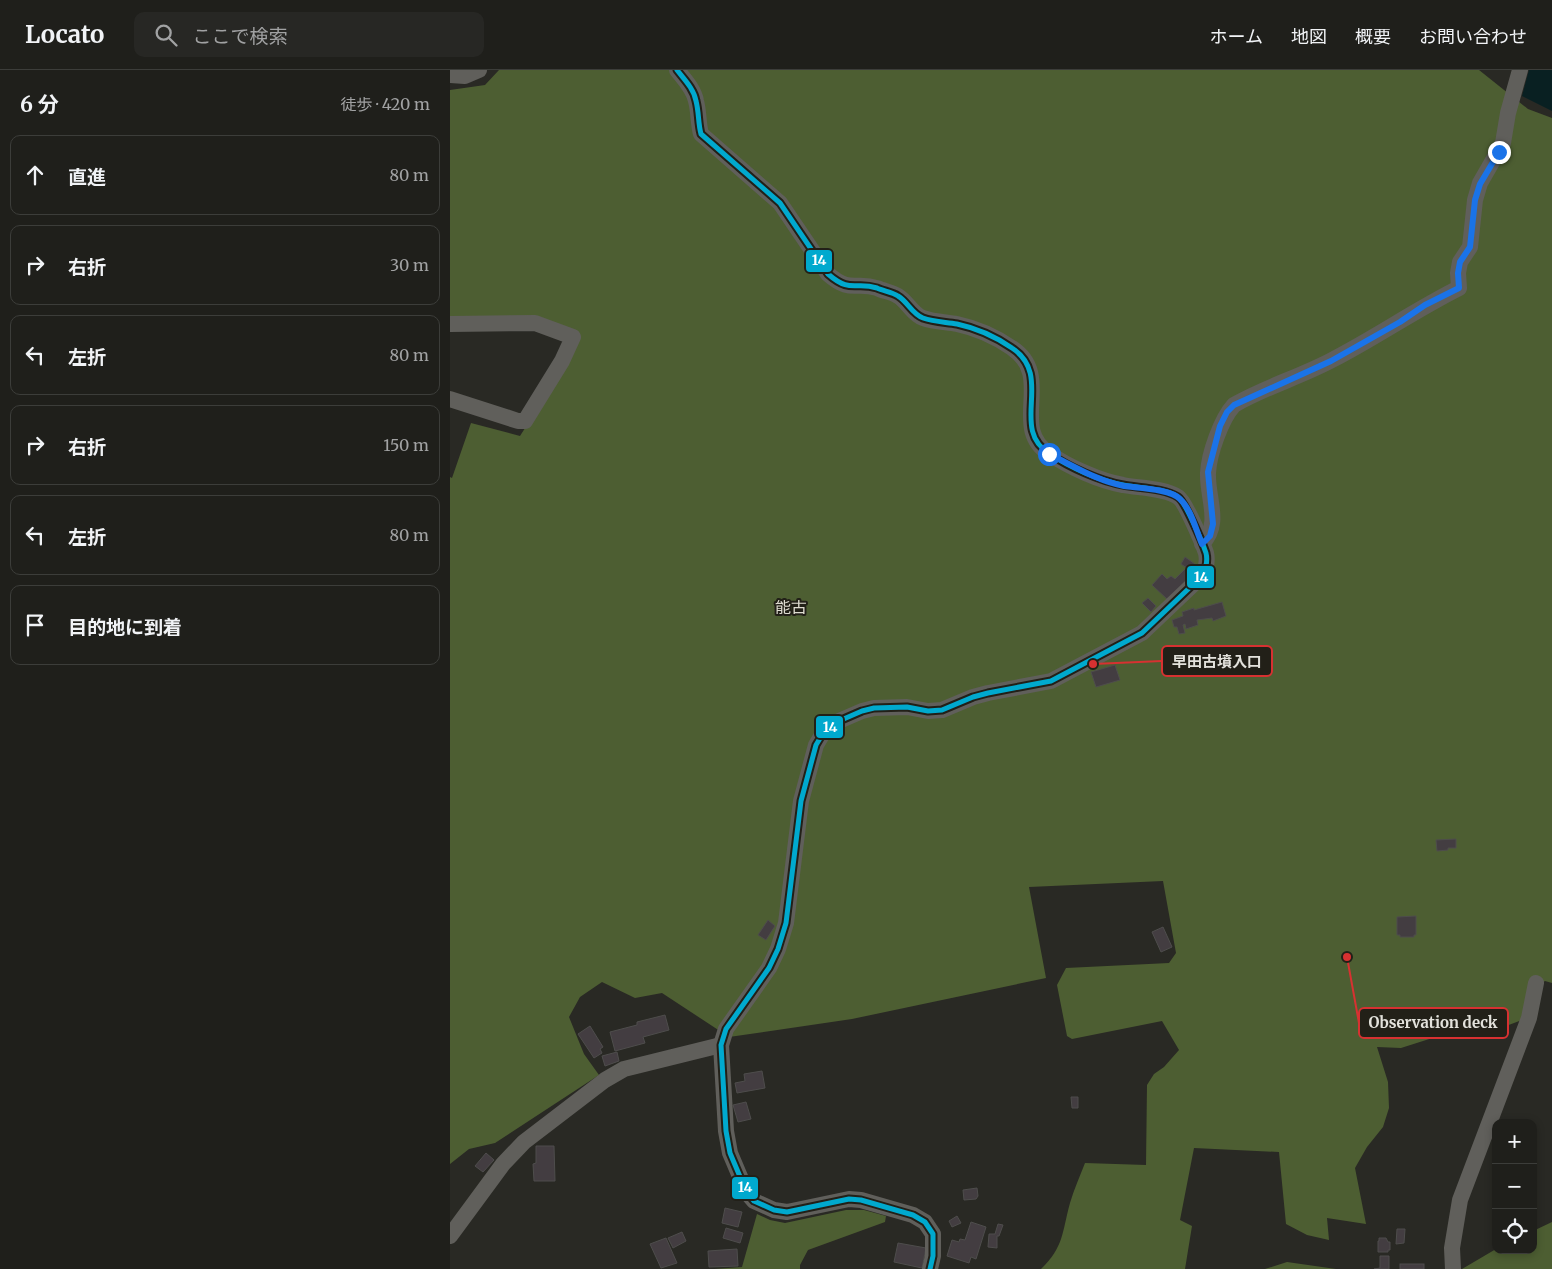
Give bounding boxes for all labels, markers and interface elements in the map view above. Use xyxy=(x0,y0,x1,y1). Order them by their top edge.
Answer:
search box xyxy=(134,12,484,57)
text: Locato xyxy=(25,19,104,50)
icon: search xyxy=(152,21,180,49)
text: ここで検索 xyxy=(192,24,287,48)
text: ホーム xyxy=(1210,25,1263,48)
text: 地図 xyxy=(1291,25,1327,48)
text: 概要 xyxy=(1355,25,1391,48)
text: お問い合わせ xyxy=(1419,25,1527,48)
text: 6 分 xyxy=(20,91,59,118)
text: 徒歩 · 420 m xyxy=(340,94,430,114)
route end xyxy=(1488,141,1511,164)
icon: ahead xyxy=(21,161,49,189)
text: 直進 xyxy=(68,165,106,189)
text: 80 m xyxy=(390,165,429,185)
line badge: 14 xyxy=(805,249,833,273)
icon: right xyxy=(21,251,49,279)
text: 14 xyxy=(812,251,826,269)
text: 右折 xyxy=(68,255,106,279)
text: 30 m xyxy=(390,255,429,275)
icon: left xyxy=(21,341,49,369)
text: 左折 xyxy=(68,345,106,369)
text: 80 m xyxy=(390,345,429,365)
icon: right xyxy=(21,431,49,459)
text: 右折 xyxy=(68,435,106,459)
text: 150 m xyxy=(383,435,429,455)
route start xyxy=(1038,443,1061,466)
icon: left xyxy=(21,521,49,549)
text: 左折 xyxy=(68,525,106,549)
text: 80 m xyxy=(390,525,429,545)
line badge: 14 xyxy=(1186,565,1215,589)
text: 14 xyxy=(1194,568,1208,586)
district label: 能古 xyxy=(775,597,807,617)
icon: arrive xyxy=(21,611,49,639)
text: 目的地に到着 xyxy=(68,615,182,639)
callout: 早田古墳入口 xyxy=(1162,646,1272,676)
text: 早田古墳入口 xyxy=(1172,652,1262,671)
line badge: 14 xyxy=(815,715,844,739)
text: 14 xyxy=(823,718,837,736)
callout: Observation deck xyxy=(1359,1008,1508,1038)
text: Observation deck xyxy=(1368,1013,1498,1032)
map controls xyxy=(1492,1119,1537,1254)
button: + xyxy=(1492,1119,1537,1164)
button: − xyxy=(1492,1164,1537,1209)
line badge: 14 xyxy=(731,1176,759,1200)
text: 14 xyxy=(738,1178,752,1196)
button: locate xyxy=(1492,1209,1537,1254)

